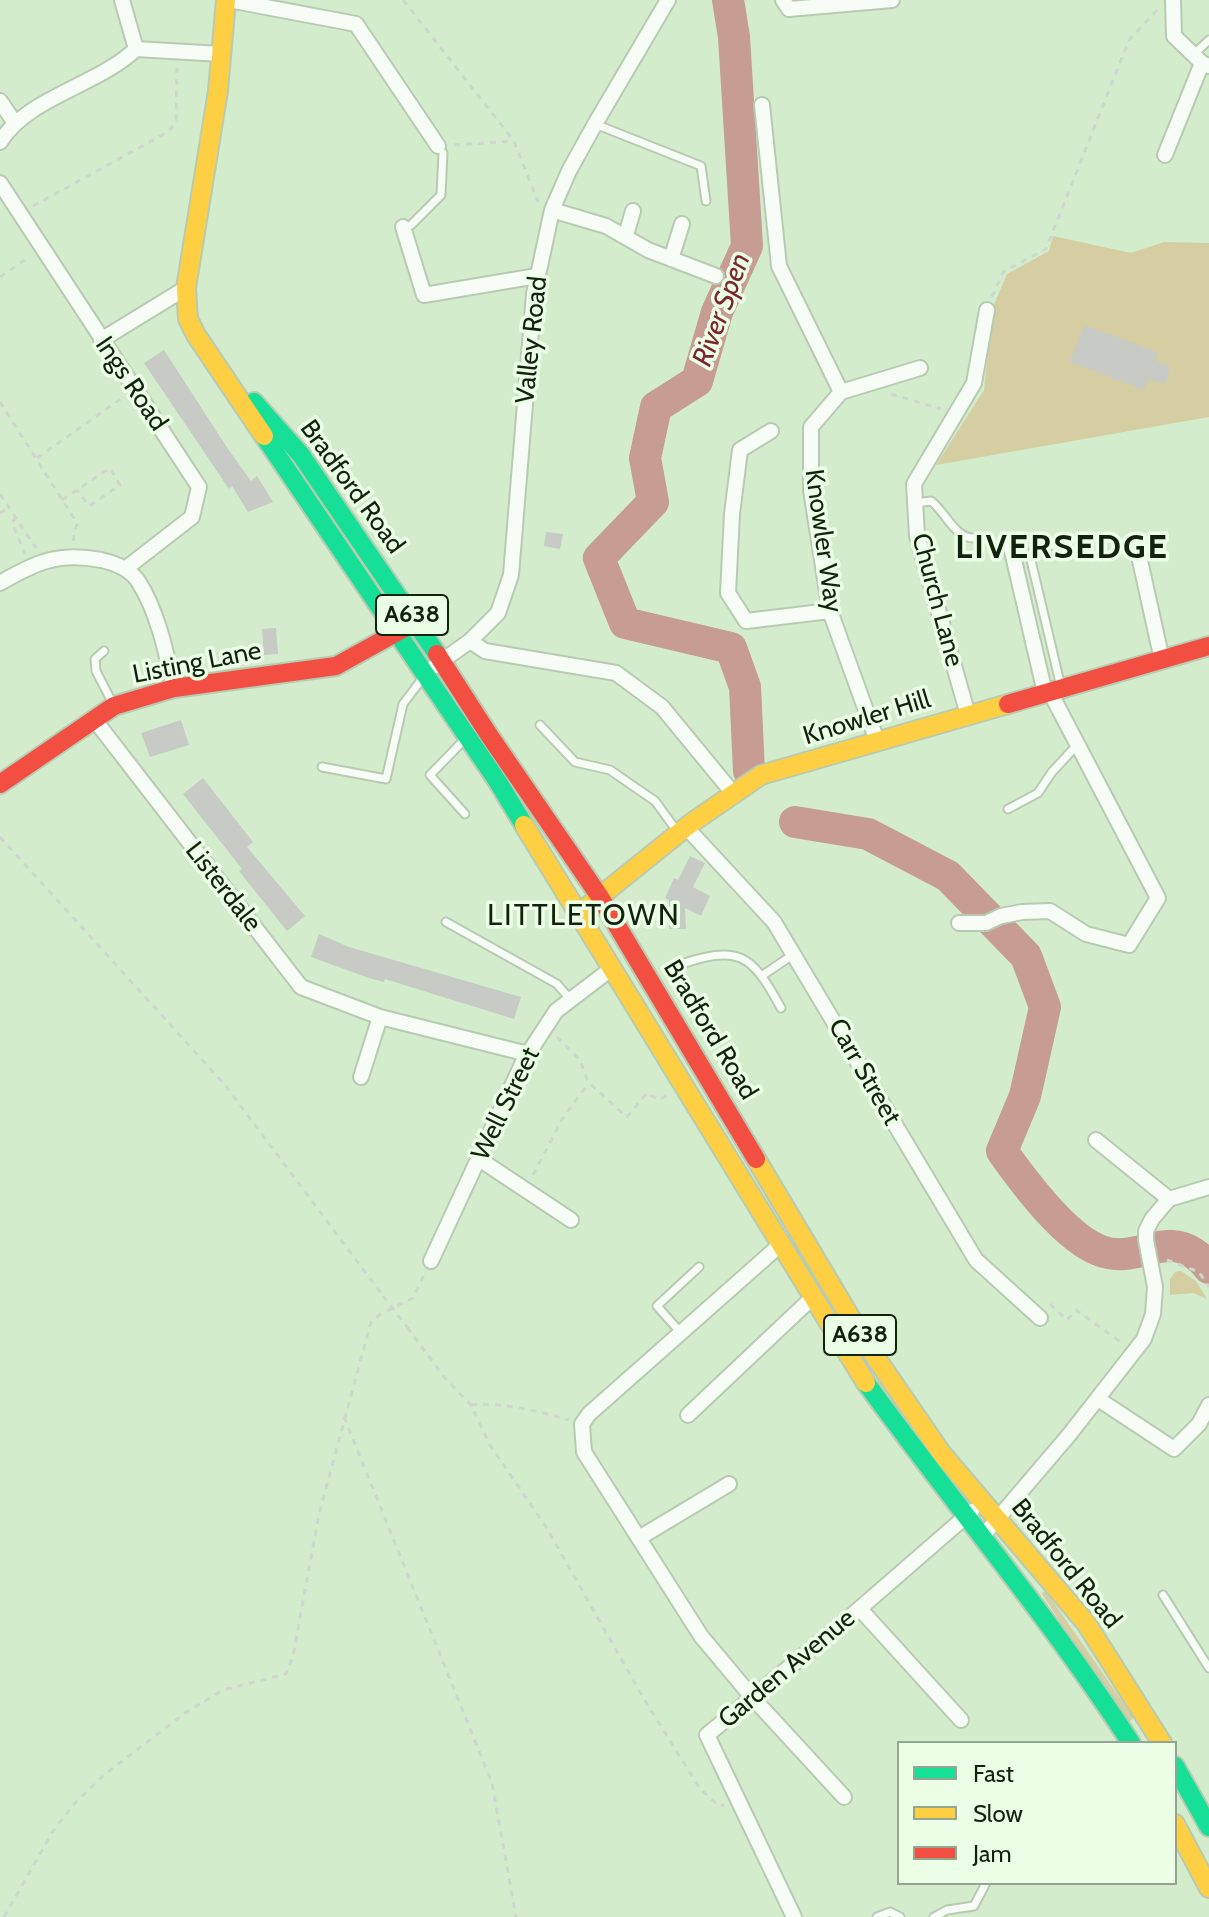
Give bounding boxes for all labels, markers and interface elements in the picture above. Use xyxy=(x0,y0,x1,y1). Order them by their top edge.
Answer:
water label: River Spen xyxy=(686,249,758,371)
street label: Valley Road xyxy=(510,275,554,405)
street label: Ings Road xyxy=(88,331,174,437)
street label: Bradford Road xyxy=(293,414,411,560)
street label: Knowler Way xyxy=(798,467,848,615)
district label: LIVERSEDGE xyxy=(955,528,1169,568)
street label: Church Lane xyxy=(904,530,970,670)
road number: A638 xyxy=(376,595,448,635)
street label: Listing Lane xyxy=(130,635,264,691)
street label: Knowler Hill xyxy=(800,684,934,752)
street label: Listerdale xyxy=(178,836,268,938)
district label: LITTLETOWN xyxy=(487,898,681,934)
street label: Bradford Road xyxy=(656,954,764,1106)
street label: Carr Street xyxy=(821,1013,907,1131)
street label: Well Street xyxy=(465,1042,547,1166)
road number: A638 xyxy=(824,1315,896,1355)
street label: Bradford Road xyxy=(1004,1493,1128,1635)
street label: Garden Avenue xyxy=(712,1603,862,1735)
legend xyxy=(897,1741,1177,1885)
text: Fast xyxy=(973,1759,1014,1788)
text: Slow xyxy=(973,1799,1023,1828)
text: Jam xyxy=(973,1839,1011,1868)

